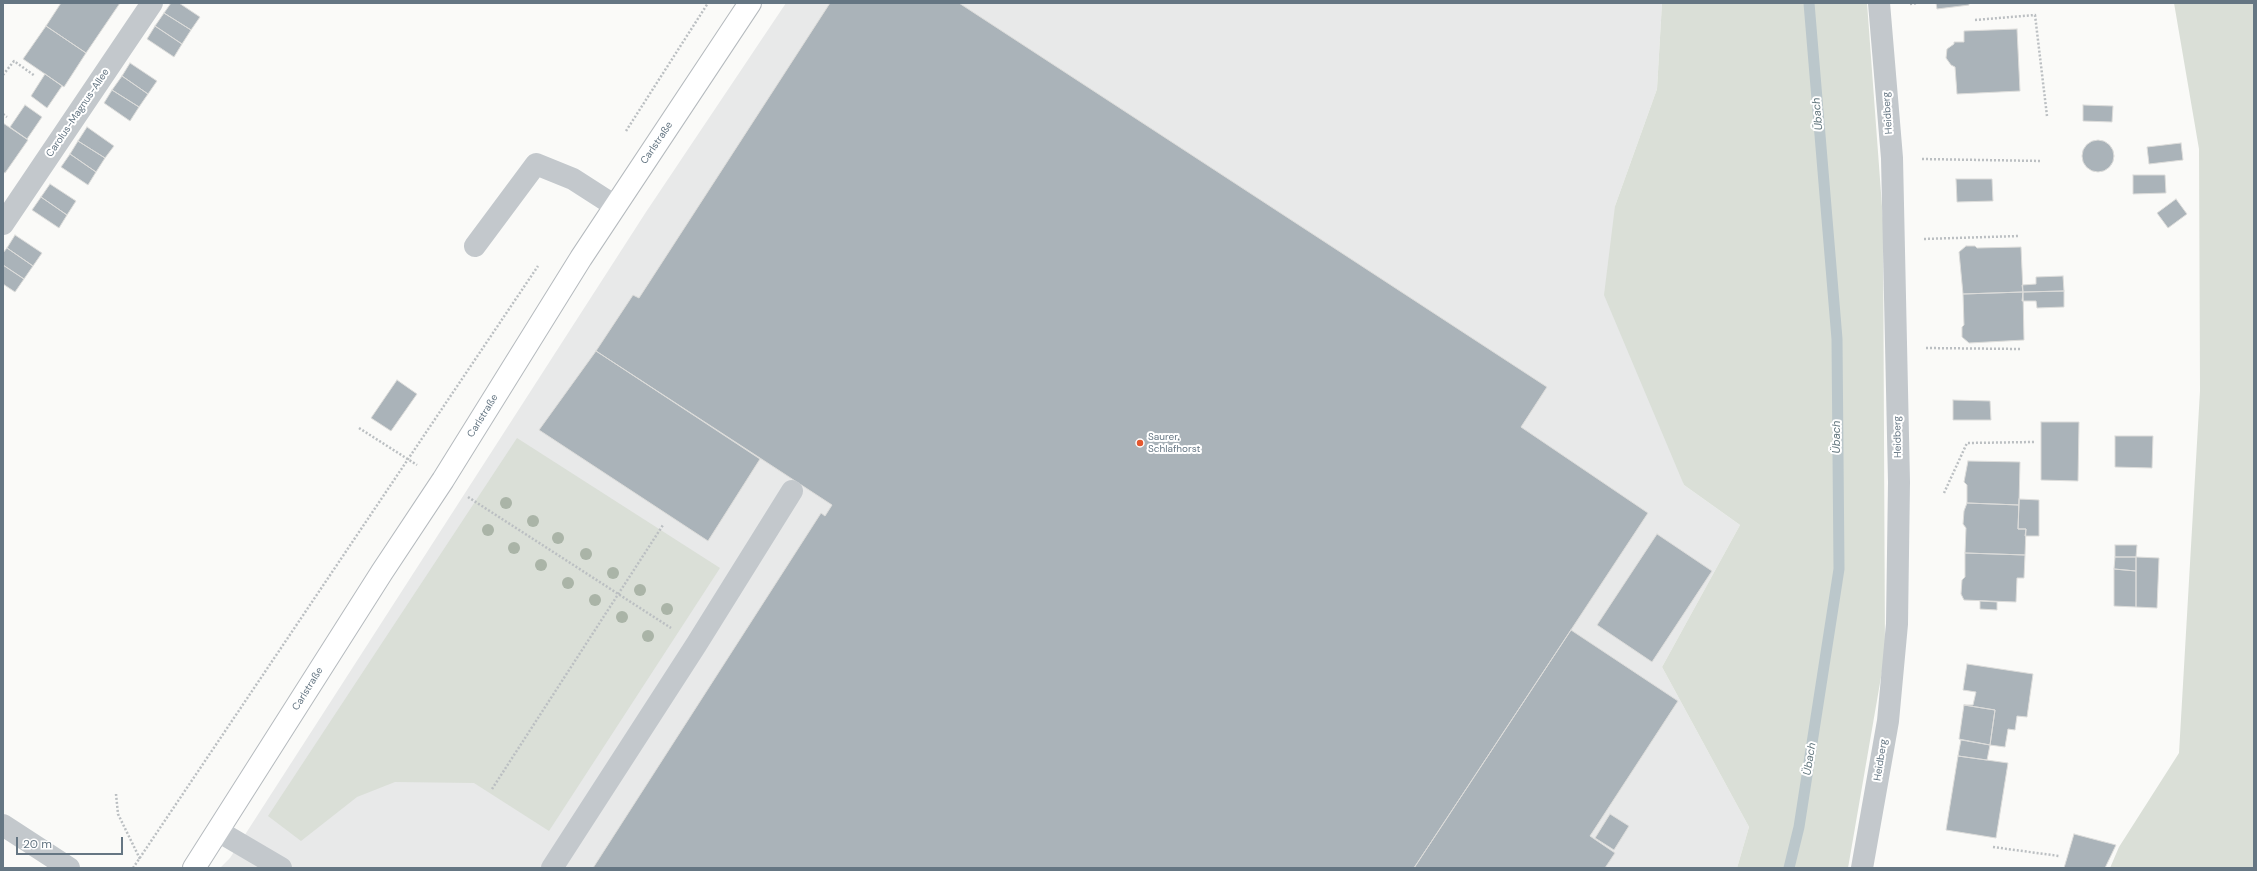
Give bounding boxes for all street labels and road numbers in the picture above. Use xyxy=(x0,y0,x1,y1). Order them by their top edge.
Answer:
street label: Carolus-Magnus-Allee xyxy=(44,67,112,159)
street label: Heidberg xyxy=(1881,92,1895,134)
street label: Carlstraße xyxy=(638,120,676,166)
street label: Carlstraße xyxy=(465,392,501,440)
street label: Heidberg xyxy=(1892,416,1904,458)
street label: Carlstraße xyxy=(290,665,326,713)
street label: Heidberg xyxy=(1872,738,1890,782)

